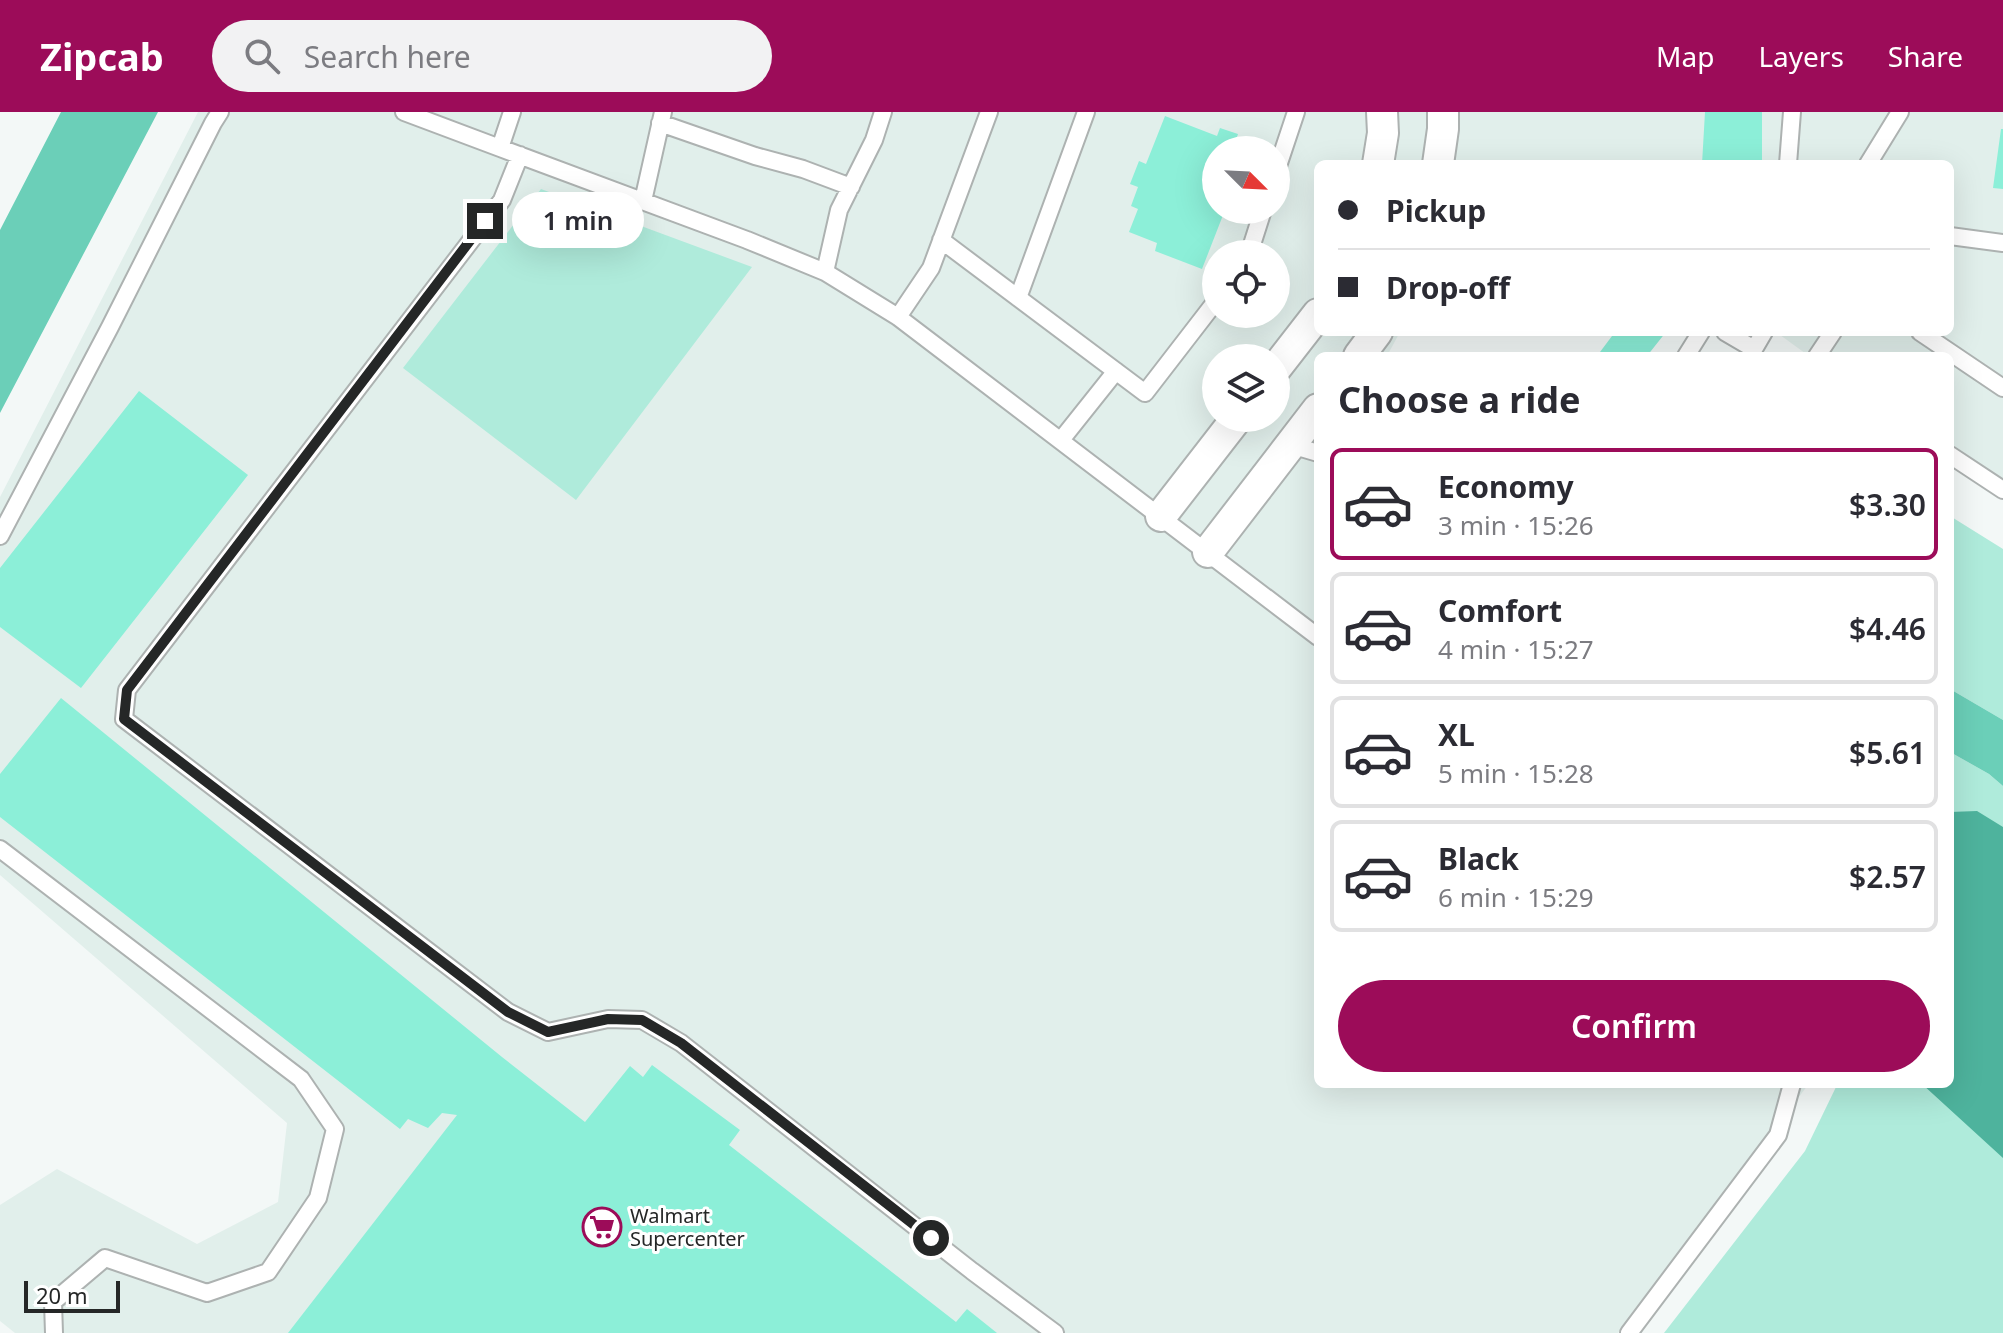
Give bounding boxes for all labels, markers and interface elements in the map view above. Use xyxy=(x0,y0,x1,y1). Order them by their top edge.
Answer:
search box xyxy=(212,20,772,92)
text: Zipcab xyxy=(40,30,164,82)
icon: search xyxy=(240,34,284,78)
text: Search here xyxy=(304,36,471,77)
text: Map xyxy=(1656,37,1714,75)
text: Layers xyxy=(1758,37,1844,75)
text: Share xyxy=(1888,37,1963,75)
north arrow xyxy=(1202,136,1290,224)
map controls xyxy=(1202,136,1290,432)
text: Pickup xyxy=(1386,190,1486,231)
callout: 1 min xyxy=(513,193,645,249)
text: 1 min xyxy=(543,202,613,238)
route end xyxy=(467,203,503,239)
button: locate xyxy=(1202,240,1290,328)
text: Drop-off xyxy=(1386,267,1510,308)
button: layers xyxy=(1202,344,1290,432)
text: Choose a ride xyxy=(1338,375,1580,424)
text: Economy xyxy=(1438,466,1574,507)
icon: car xyxy=(1342,468,1414,540)
text: $3.30 xyxy=(1849,484,1926,525)
text: 3 min · 15:26 xyxy=(1438,507,1594,543)
text: Comfort xyxy=(1438,590,1562,631)
icon: car xyxy=(1342,592,1414,664)
text: $4.46 xyxy=(1849,608,1926,649)
text: 4 min · 15:27 xyxy=(1438,631,1594,667)
text: XL xyxy=(1438,714,1475,755)
icon: car xyxy=(1342,716,1414,788)
text: $5.61 xyxy=(1849,732,1926,773)
text: 5 min · 15:28 xyxy=(1438,755,1594,791)
text: Black xyxy=(1438,838,1519,879)
icon: car xyxy=(1342,840,1414,912)
text: $2.57 xyxy=(1849,856,1926,897)
text: 6 min · 15:29 xyxy=(1438,879,1594,915)
button: Confirm xyxy=(1338,980,1930,1072)
place label: Walmart Supercenter xyxy=(630,1202,745,1252)
supermarket icon: Walmart Supercenter xyxy=(581,1206,623,1248)
route start xyxy=(913,1220,949,1256)
scale bar xyxy=(24,1277,120,1313)
text: 20 m xyxy=(36,1280,87,1310)

